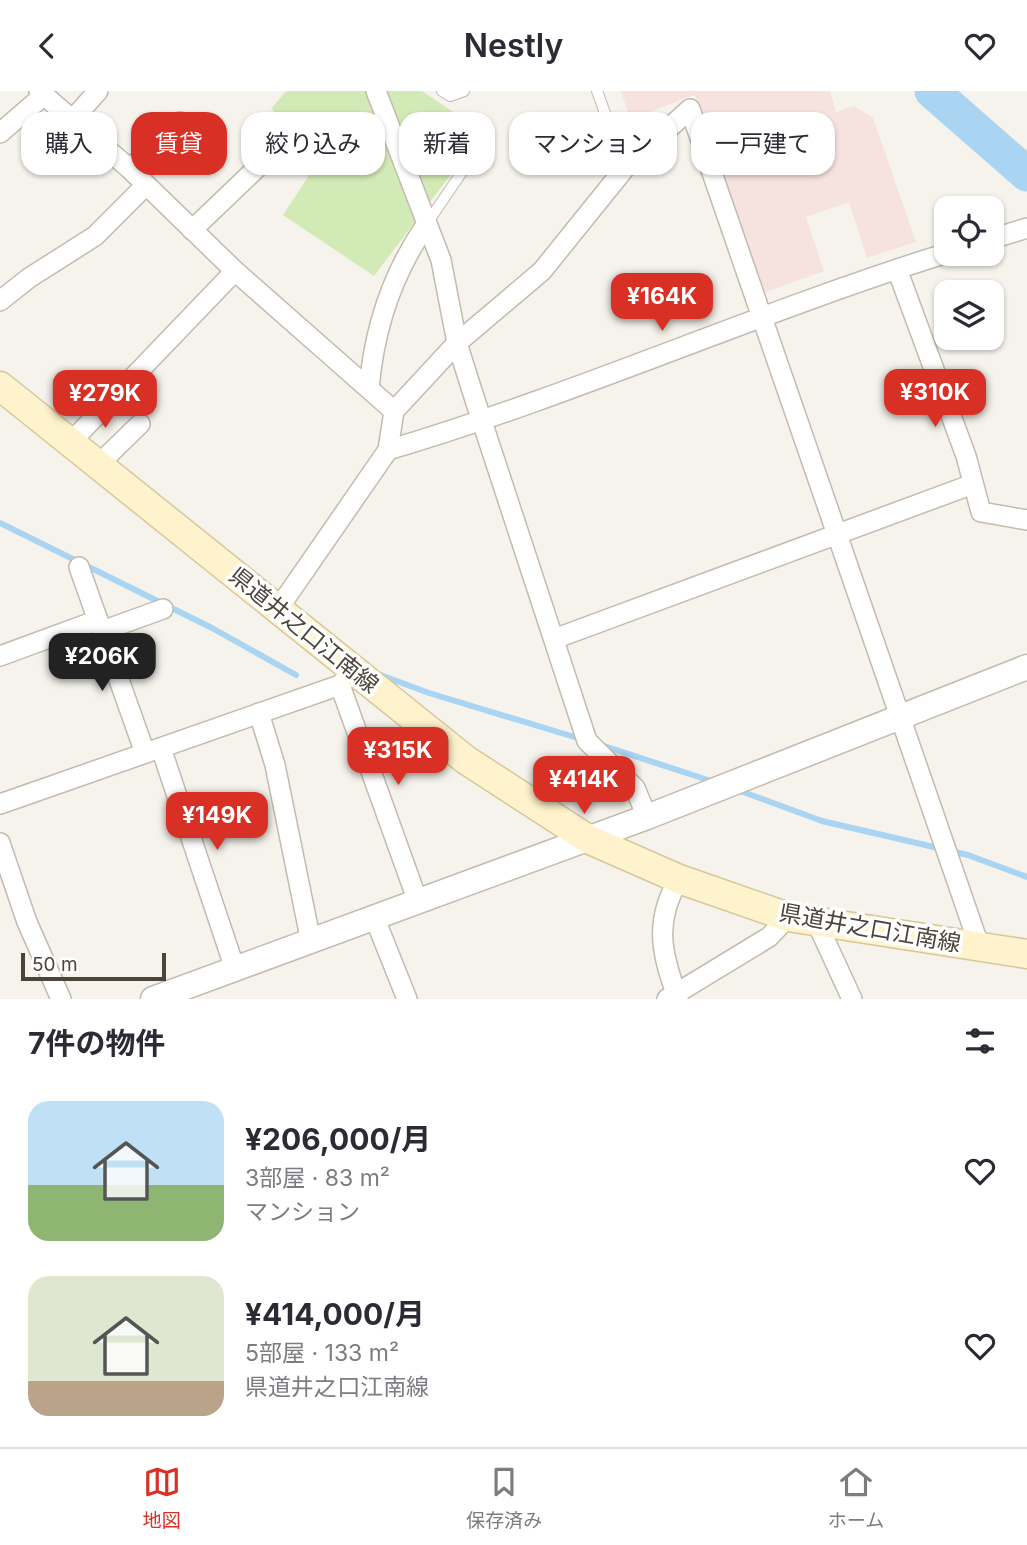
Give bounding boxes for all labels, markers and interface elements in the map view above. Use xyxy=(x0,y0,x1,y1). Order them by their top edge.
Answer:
text: Nestly xyxy=(464,26,563,65)
icon: back xyxy=(28,27,66,65)
icon: heart xyxy=(961,27,999,65)
chip: 購入 xyxy=(21,112,117,175)
chip: 賃貸 xyxy=(131,112,227,175)
chip: 絞り込み xyxy=(241,112,385,175)
chip: 新着 xyxy=(399,112,495,175)
chip: マンション xyxy=(509,112,677,175)
chip: 一戸建て xyxy=(691,112,835,175)
map controls xyxy=(934,196,1004,350)
button: locate xyxy=(934,196,1004,266)
pin: ¥164K xyxy=(613,273,711,333)
button: layers xyxy=(934,280,1004,350)
text: ¥164K xyxy=(627,282,697,310)
pin: ¥310K xyxy=(886,369,984,429)
pin: ¥279K xyxy=(56,371,154,430)
text: ¥310K xyxy=(900,378,970,406)
text: ¥279K xyxy=(69,379,141,407)
street label: 県道井之口江南線 xyxy=(224,561,384,699)
pin: ¥206K xyxy=(53,633,151,693)
text: ¥206K xyxy=(65,642,139,670)
pin: ¥315K xyxy=(349,727,447,787)
text: ¥315K xyxy=(363,736,433,764)
pin: ¥414K xyxy=(535,757,633,816)
text: ¥414K xyxy=(549,765,619,793)
pin: ¥149K xyxy=(168,793,266,852)
text: ¥149K xyxy=(182,801,252,829)
street label: 県道井之口江南線 xyxy=(777,898,963,958)
scale bar xyxy=(21,950,166,982)
text: 50 m xyxy=(32,953,78,976)
icon: filters xyxy=(961,1022,999,1060)
text: 7件の物件 xyxy=(28,1025,165,1061)
text: ¥206,000/月 xyxy=(245,1121,431,1157)
icon: home xyxy=(84,1129,168,1213)
icon: heart xyxy=(961,1152,999,1190)
text: 3部屋 · 83 m² xyxy=(245,1164,390,1192)
text: マンション xyxy=(245,1198,360,1226)
text: ¥414,000/月 xyxy=(245,1296,425,1332)
icon: home xyxy=(84,1304,168,1388)
icon: heart xyxy=(961,1327,999,1365)
text: 5部屋 · 133 m² xyxy=(245,1339,399,1367)
text: 県道井之口江南線 xyxy=(245,1373,429,1401)
tab: 地図 xyxy=(143,1463,181,1532)
tab: 保存済み xyxy=(466,1463,542,1532)
tab: ホーム xyxy=(828,1463,884,1532)

